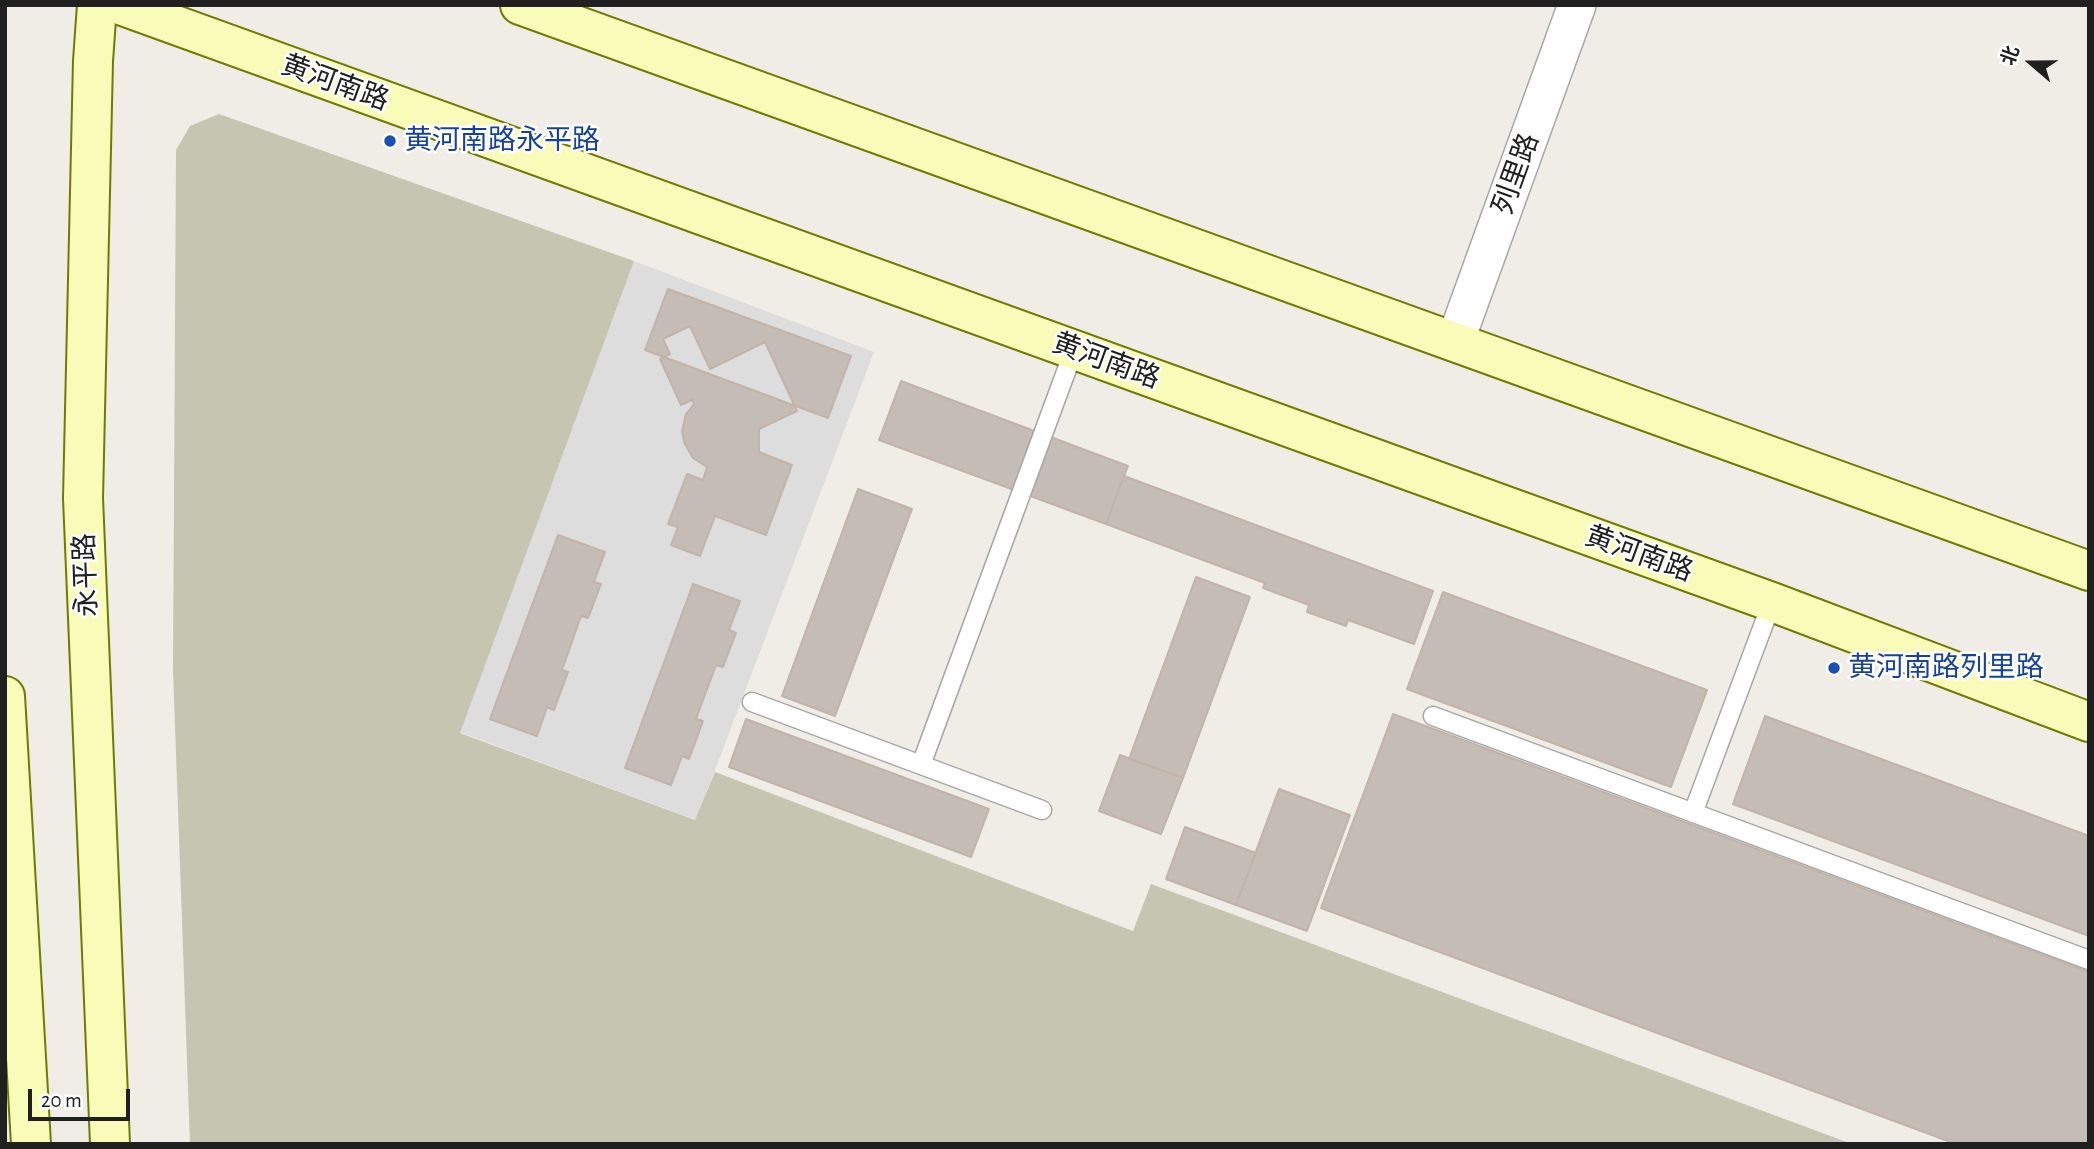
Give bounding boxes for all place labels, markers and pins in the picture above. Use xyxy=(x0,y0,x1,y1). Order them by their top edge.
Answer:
place label: 黄河南路永平路 xyxy=(404,124,600,158)
marker: 黄河南路永平路 xyxy=(382,133,398,149)
place label: 黄河南路列里路 xyxy=(1848,651,2044,685)
marker: 黄河南路列里路 xyxy=(1826,660,1842,676)

